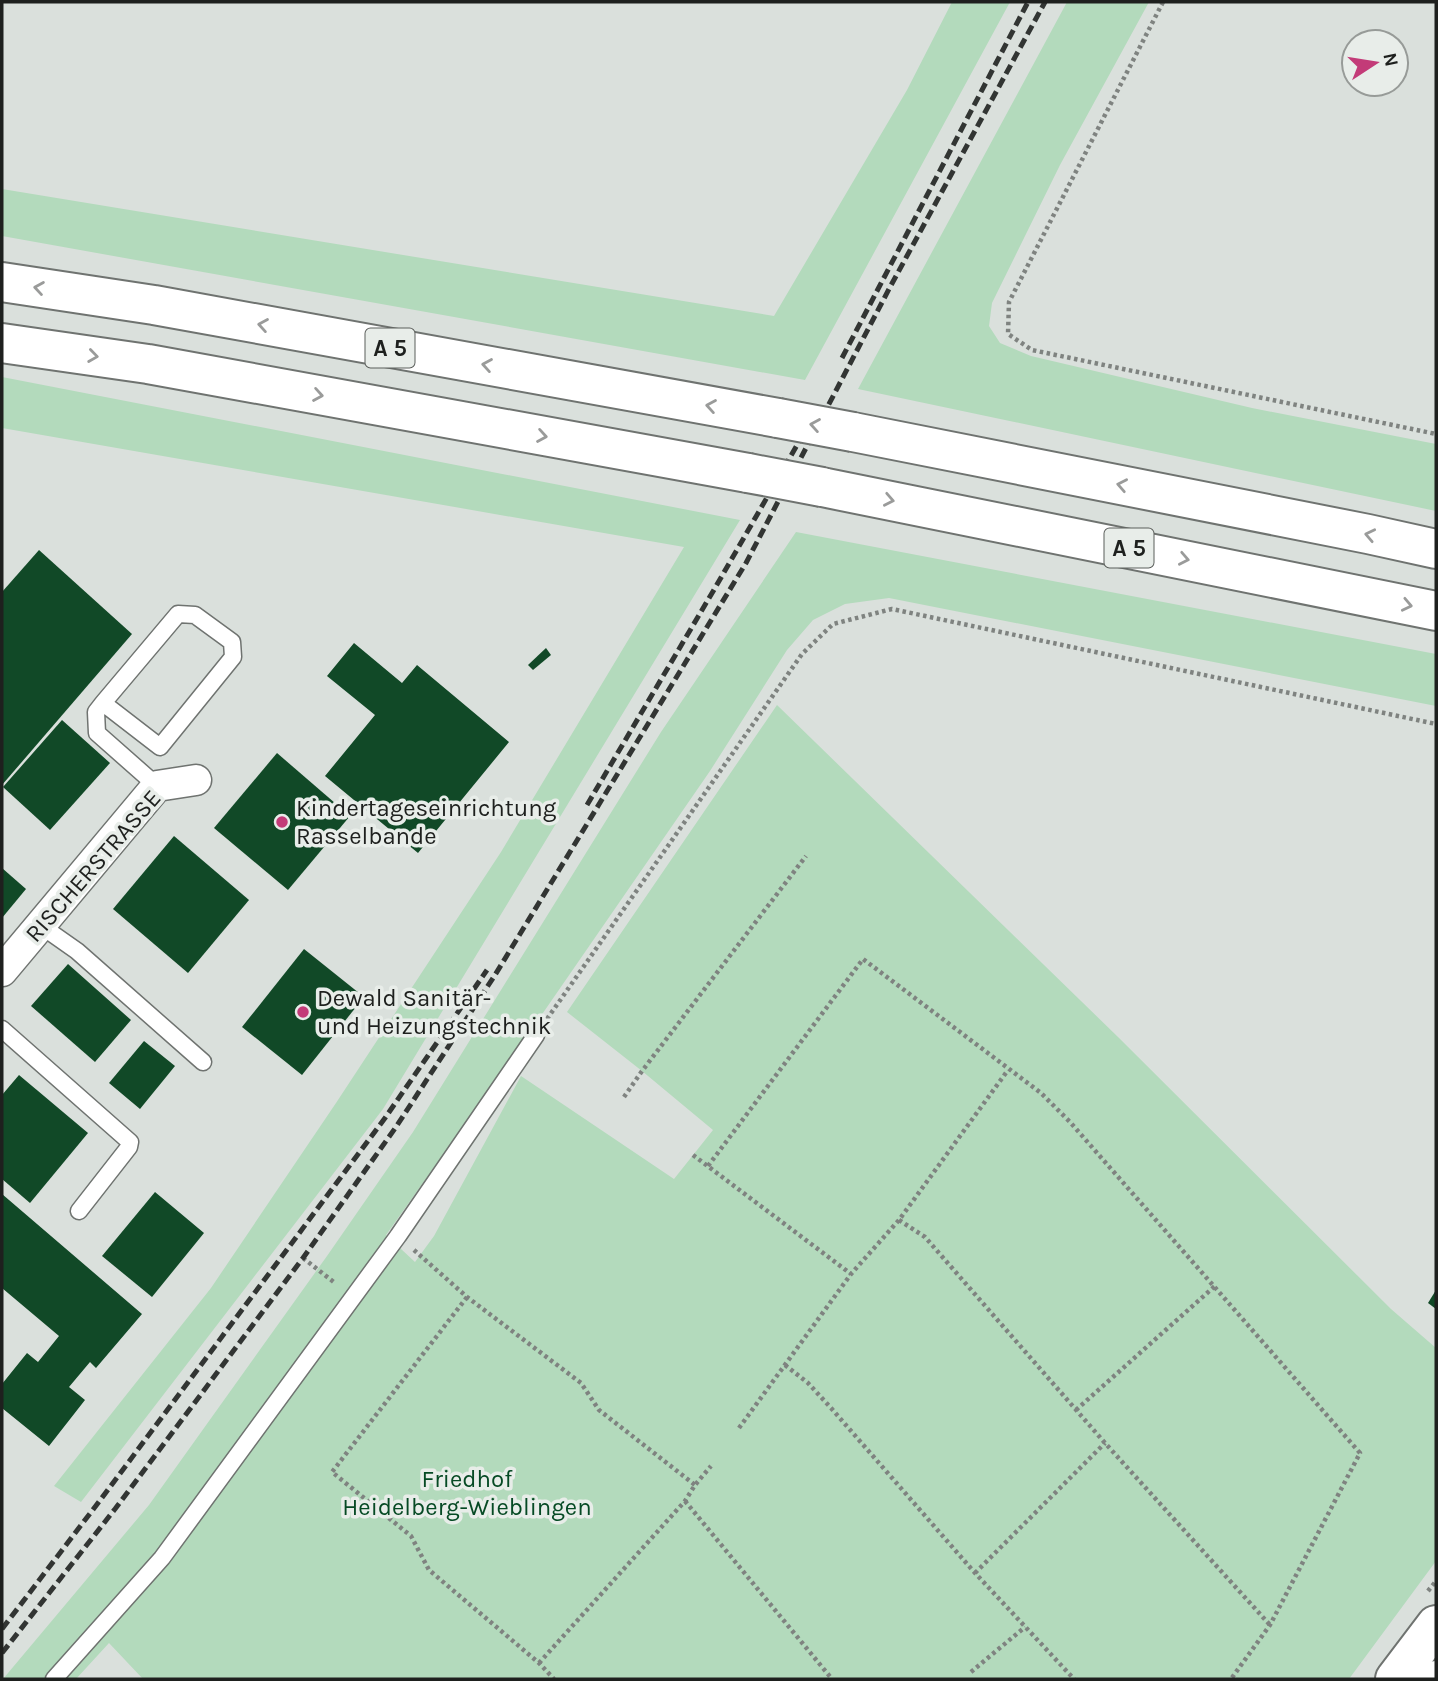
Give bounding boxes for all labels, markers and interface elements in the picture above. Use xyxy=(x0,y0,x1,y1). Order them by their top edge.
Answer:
north arrow xyxy=(1340,28,1410,98)
text: N xyxy=(1378,51,1403,69)
one-way arrow xyxy=(33,281,45,296)
one-way arrow xyxy=(257,318,269,333)
road number: A 5 xyxy=(366,328,414,368)
one-way arrow xyxy=(88,349,99,364)
one-way arrow xyxy=(481,359,493,374)
one-way arrow xyxy=(312,387,324,402)
one-way arrow xyxy=(705,399,717,414)
one-way arrow xyxy=(809,418,821,433)
one-way arrow xyxy=(536,428,547,443)
one-way arrow xyxy=(1116,479,1128,494)
one-way arrow xyxy=(883,492,895,507)
road number: A 5 xyxy=(1104,528,1154,568)
one-way arrow xyxy=(1364,528,1376,543)
one-way arrow xyxy=(1178,551,1190,566)
one-way arrow xyxy=(1401,596,1413,611)
street label: RISCHERSTRASSE xyxy=(19,784,167,948)
place label: Kindertageseinrichtung Rasselbande xyxy=(296,794,557,850)
marker: Kindertageseinrichtung Rasselbande xyxy=(274,814,290,830)
place label: Dewald Sanitär- und Heizungstechnik xyxy=(317,984,551,1040)
marker: Dewald Sanitär- und Heizungstechnik xyxy=(295,1004,311,1020)
park label: Friedhof Heidelberg-Wieblingen xyxy=(342,1465,592,1521)

